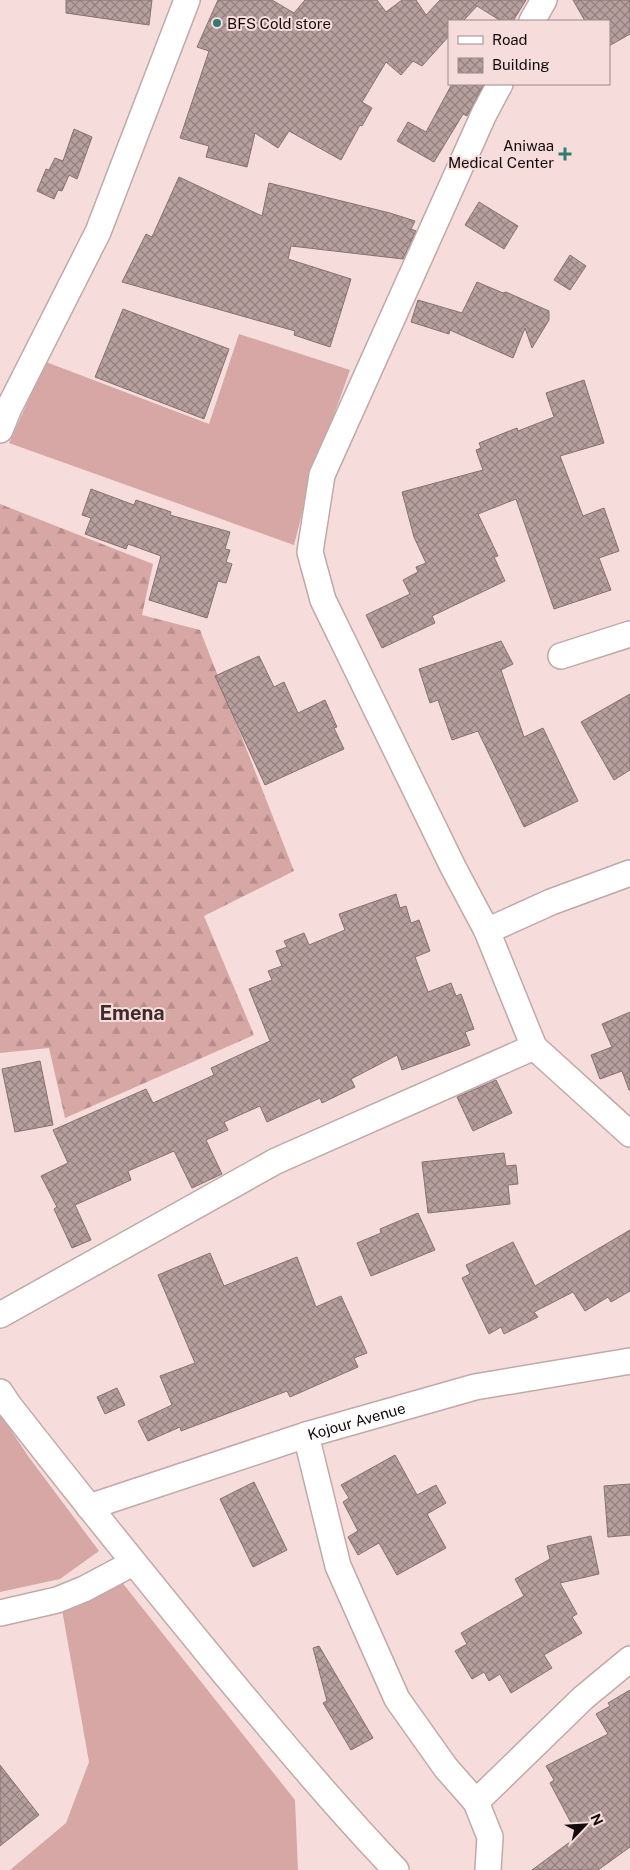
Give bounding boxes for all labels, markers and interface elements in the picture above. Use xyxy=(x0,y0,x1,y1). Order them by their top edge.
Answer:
place label: BFS Cold store xyxy=(227,15,331,32)
marker: BFS Cold store xyxy=(211,17,223,29)
legend xyxy=(448,20,610,85)
text: Road xyxy=(492,31,528,48)
text: Building xyxy=(492,56,550,73)
place label: Aniwaa Medical Center xyxy=(448,137,554,171)
marker: Aniwaa Medical Center xyxy=(558,147,572,161)
district label: Emena xyxy=(99,1001,165,1025)
street label: Kojour Avenue xyxy=(306,1399,407,1443)
north arrow xyxy=(560,1800,610,1850)
text: N xyxy=(587,1811,606,1828)

